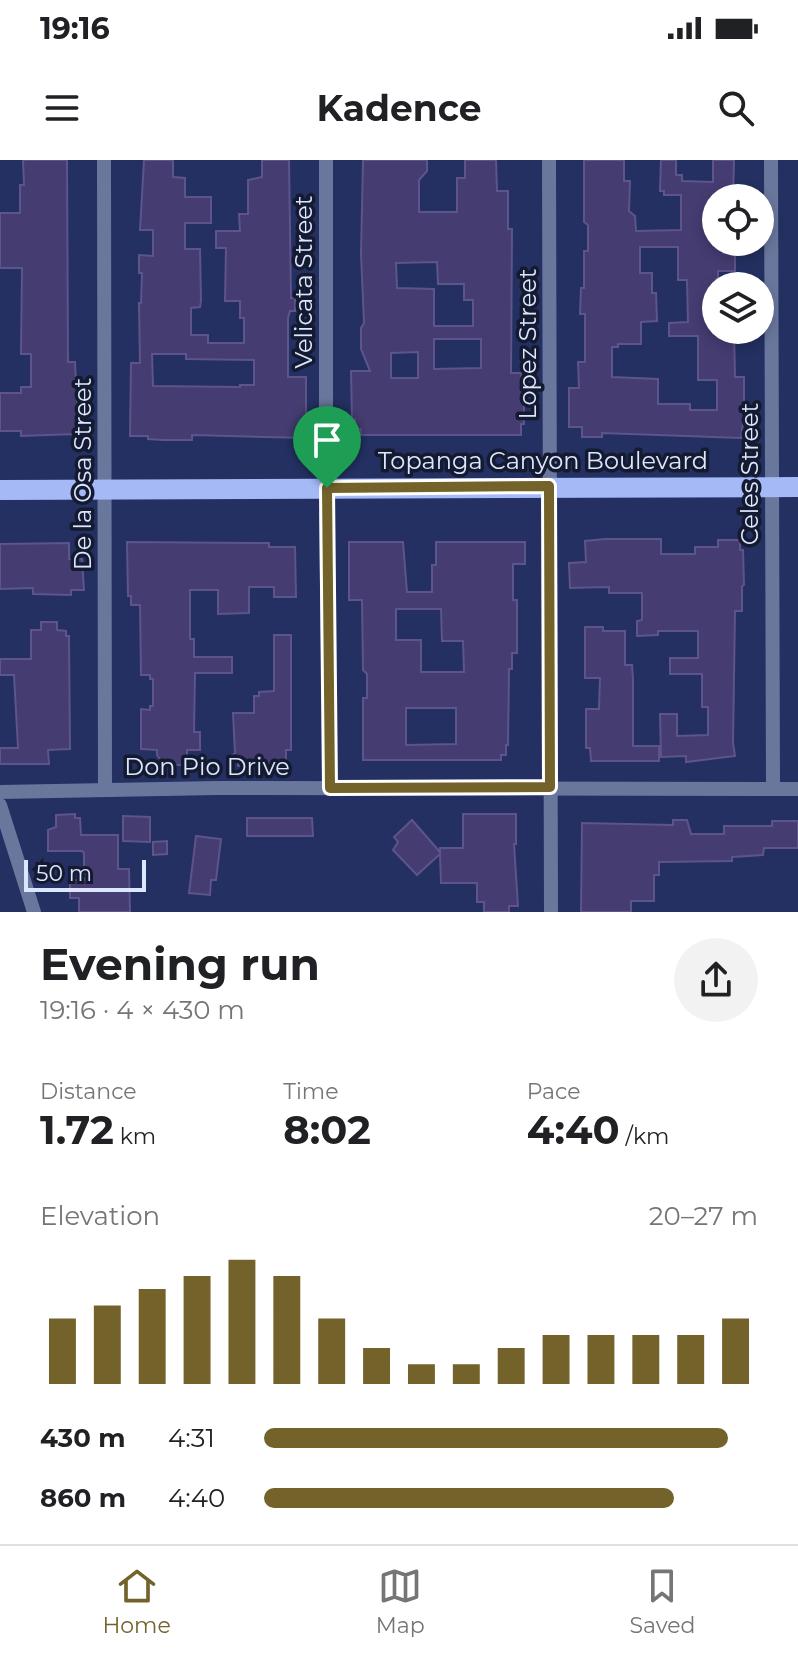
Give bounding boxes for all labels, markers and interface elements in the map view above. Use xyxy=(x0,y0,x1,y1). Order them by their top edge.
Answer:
text: 19:16 xyxy=(40,10,110,47)
icon: menu xyxy=(40,86,84,130)
text: Kadence xyxy=(317,86,481,130)
icon: search xyxy=(714,86,758,130)
map controls xyxy=(702,184,774,344)
button: locate xyxy=(702,184,774,256)
street label: Velicata Street xyxy=(289,195,318,368)
street label: Lopez Street xyxy=(513,268,542,419)
button: layers xyxy=(702,272,774,344)
street label: De la Osa Street xyxy=(68,378,97,570)
street label: Celes Street xyxy=(735,403,764,545)
pin xyxy=(293,406,361,488)
icon: arrive xyxy=(305,418,349,462)
street label: Topanga Canyon Boulevard xyxy=(378,446,708,475)
street label: Don Pio Drive xyxy=(124,752,290,781)
scale bar xyxy=(24,856,146,892)
text: 50 m xyxy=(36,860,92,887)
text: Evening run xyxy=(40,937,320,991)
button: share xyxy=(674,938,758,1022)
text: 19:16 · 4 × 430 m xyxy=(40,994,245,1026)
text: Distance xyxy=(40,1078,137,1105)
text: Time xyxy=(283,1078,339,1105)
text: Pace xyxy=(527,1078,581,1105)
text: 1.72 xyxy=(40,1105,114,1154)
text: 8:02 xyxy=(283,1105,371,1154)
text: 4:40 xyxy=(527,1105,620,1154)
text: km xyxy=(114,1123,156,1150)
text: /km xyxy=(620,1123,669,1150)
text: Elevation xyxy=(40,1200,160,1232)
text: 20–27 m xyxy=(649,1200,758,1232)
text: 430 m xyxy=(40,1422,125,1454)
text: 4:31 xyxy=(168,1422,215,1454)
text: 860 m xyxy=(40,1482,126,1514)
text: 4:40 xyxy=(168,1482,225,1514)
tab: Home xyxy=(102,1564,171,1639)
tab: Map xyxy=(376,1564,425,1639)
tab: Saved xyxy=(629,1564,696,1639)

